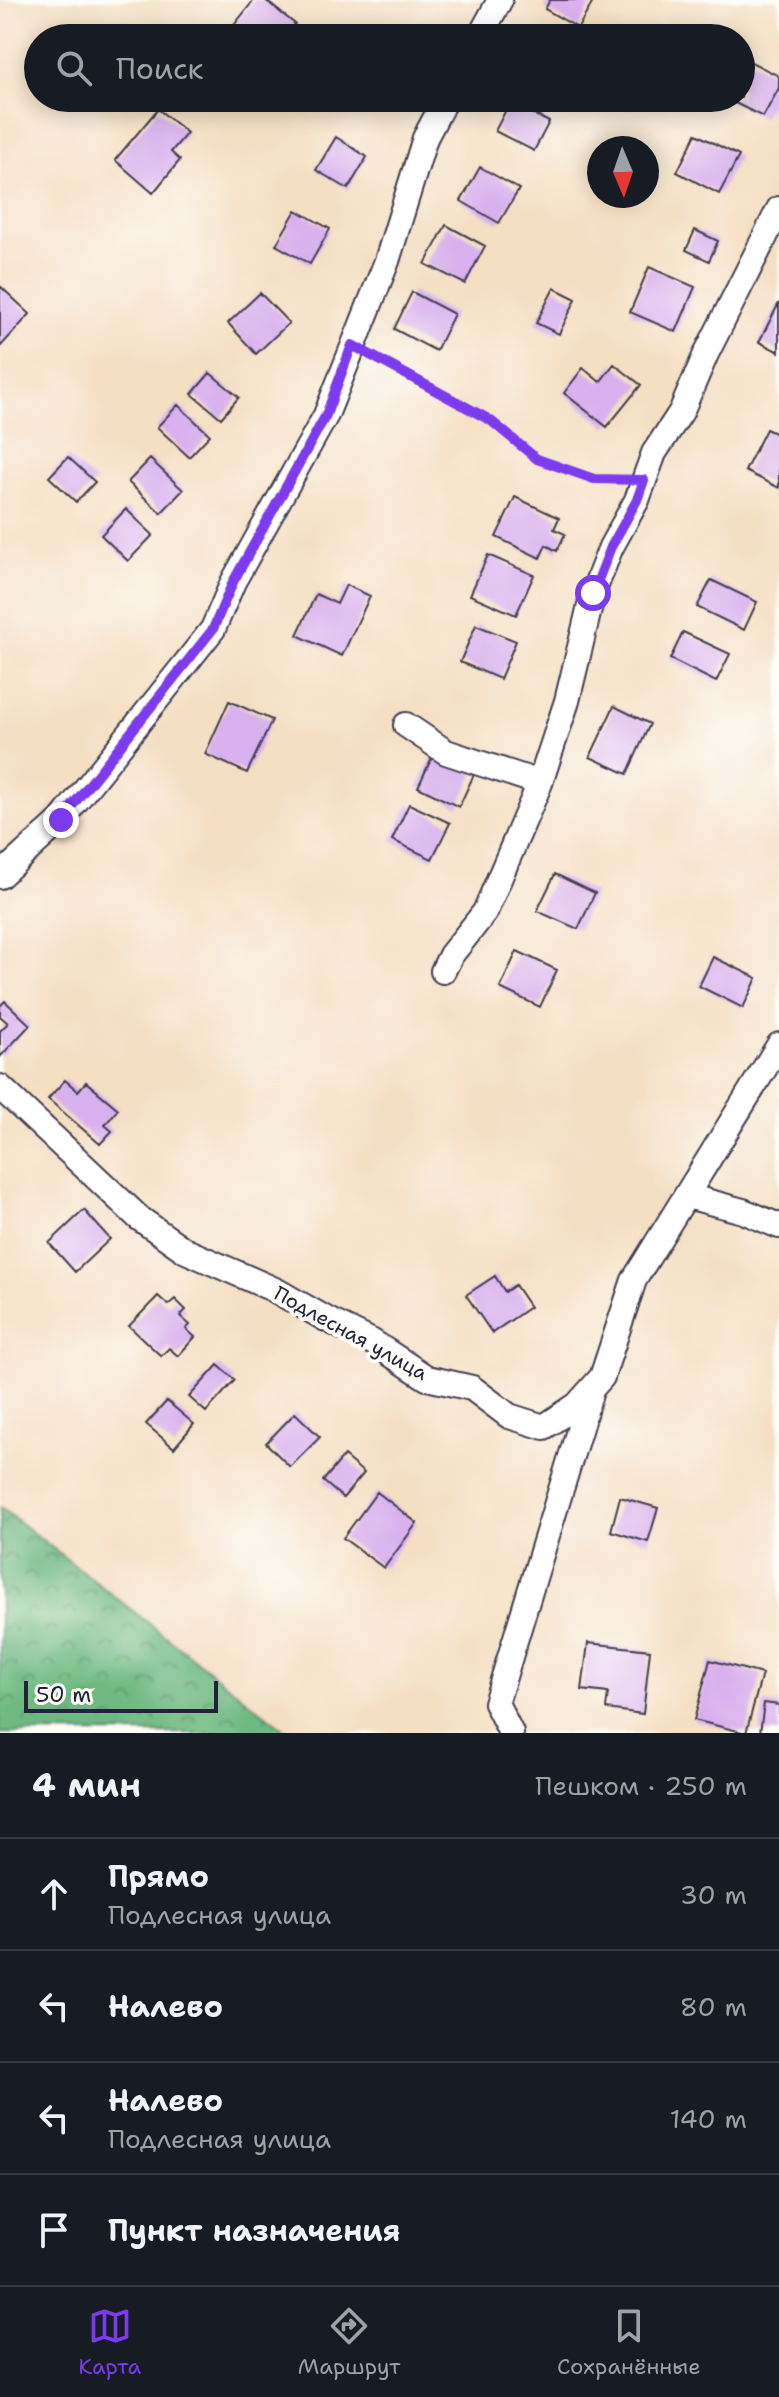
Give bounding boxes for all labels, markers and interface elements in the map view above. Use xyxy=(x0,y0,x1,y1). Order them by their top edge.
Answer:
search box xyxy=(24,24,755,112)
icon: search xyxy=(52,46,96,90)
text: Поиск xyxy=(116,48,204,89)
north arrow xyxy=(587,136,659,208)
route start xyxy=(575,575,611,611)
route end xyxy=(43,802,79,838)
street label: Подлесная улица xyxy=(270,1280,433,1386)
scale bar xyxy=(24,1677,218,1713)
text: 50 m xyxy=(36,1680,91,1709)
text: 4 мин xyxy=(32,1762,141,1808)
text: Пешком · 250 m xyxy=(535,1768,747,1803)
text: Прямо xyxy=(108,1856,209,1897)
icon: ahead xyxy=(32,1872,76,1916)
text: 30 m xyxy=(680,1877,747,1912)
text: Подлесная улица xyxy=(108,1897,331,1932)
icon: left xyxy=(32,1984,76,2028)
text: Налево xyxy=(108,1986,223,2027)
text: 80 m xyxy=(680,1989,747,2024)
text: Налево xyxy=(108,2080,223,2121)
icon: left xyxy=(32,2096,76,2140)
text: 140 m xyxy=(670,2101,747,2136)
text: Подлесная улица xyxy=(108,2121,331,2156)
icon: arrive xyxy=(32,2208,76,2252)
text: Пункт назначения xyxy=(108,2210,400,2251)
tab: Карта xyxy=(78,2304,141,2381)
tab: Маршрут xyxy=(298,2304,400,2381)
tab: Сохранённые xyxy=(557,2304,701,2381)

